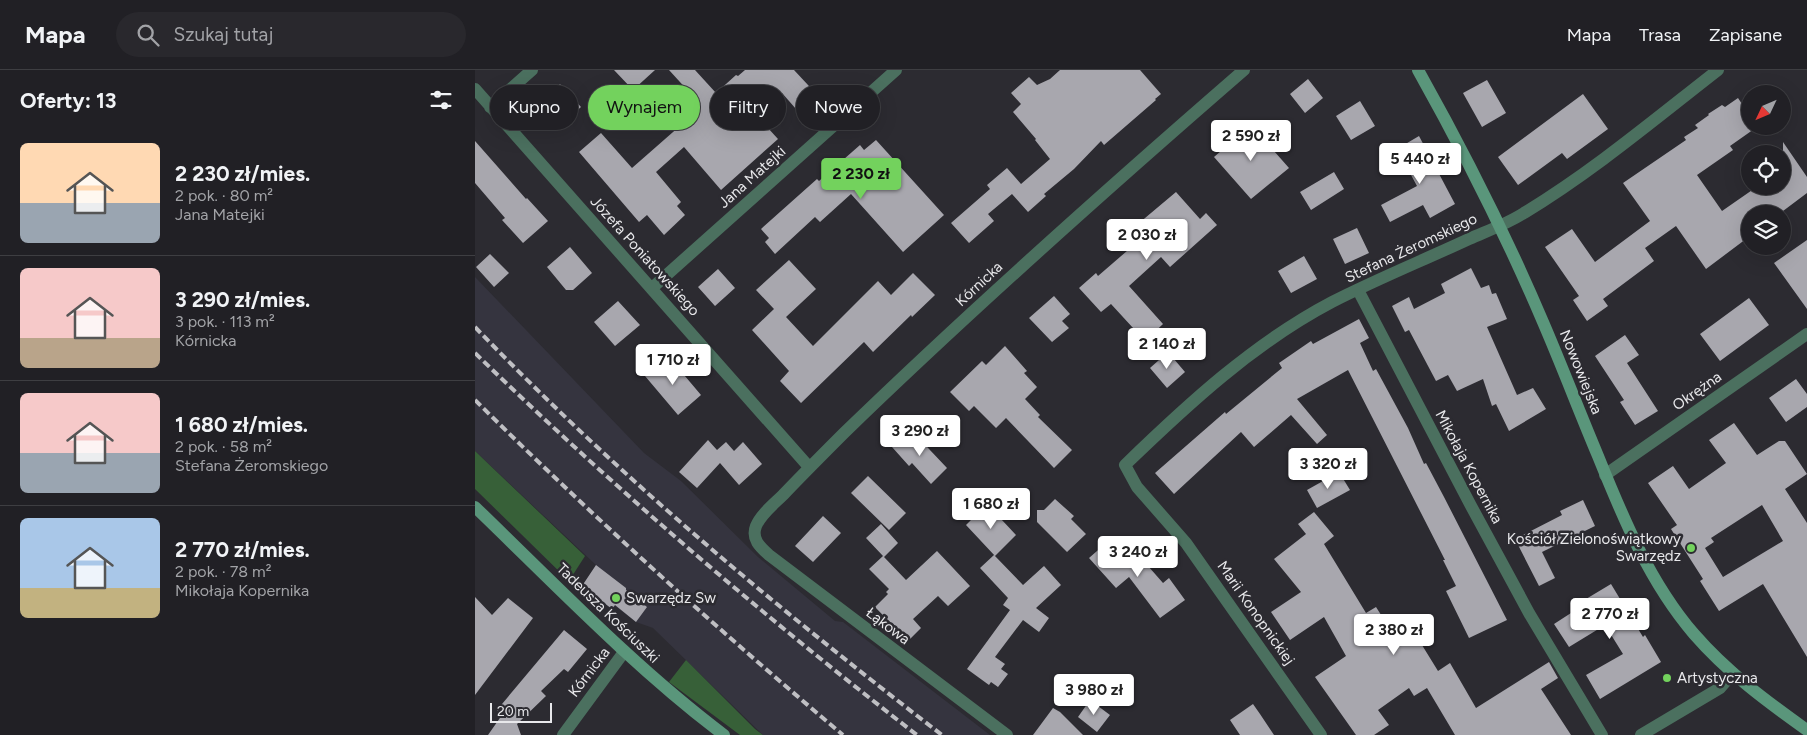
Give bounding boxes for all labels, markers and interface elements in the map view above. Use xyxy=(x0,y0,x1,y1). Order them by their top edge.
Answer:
search box xyxy=(116,12,466,57)
text: Mapa xyxy=(25,20,86,49)
icon: search xyxy=(134,21,162,49)
text: Szukaj tutaj xyxy=(174,23,273,46)
text: Mapa xyxy=(1567,24,1611,46)
text: Trasa xyxy=(1639,24,1681,46)
text: Zapisane xyxy=(1709,24,1782,46)
chip: Kupno xyxy=(490,85,578,130)
chip: Wynajem xyxy=(588,85,700,130)
chip: Filtry xyxy=(710,85,786,130)
chip: Nowe xyxy=(796,85,880,130)
north arrow xyxy=(1741,85,1791,135)
map controls xyxy=(1741,85,1791,255)
icon: filters xyxy=(427,86,455,114)
text: Oferty: 13 xyxy=(20,88,117,113)
pin: 2 590 zł xyxy=(1199,119,1303,162)
text: 2 590 zł xyxy=(1222,126,1280,145)
street label: Jana Matejki xyxy=(715,142,789,212)
pin: 5 440 zł xyxy=(1368,142,1472,185)
button: locate xyxy=(1741,145,1791,195)
text: 5 440 zł xyxy=(1390,149,1450,168)
pin: 2 230 zł xyxy=(809,158,913,200)
text: 2 230 zł/mies. xyxy=(175,161,310,186)
icon: home xyxy=(60,163,120,223)
text: 2 230 zł xyxy=(832,164,890,183)
text: 2 pok. · 80 m² xyxy=(175,186,273,205)
street label: Józefa Poniatowskiego xyxy=(586,192,704,320)
text: Jana Matejki xyxy=(175,205,265,224)
button: layers xyxy=(1741,205,1791,255)
street label: Stefana Żeromskiego xyxy=(1342,209,1480,287)
pin: 2 030 zł xyxy=(1095,218,1199,261)
text: 2 030 zł xyxy=(1118,225,1176,244)
street label: Kórnicka xyxy=(952,258,1006,310)
text: 3 290 zł/mies. xyxy=(175,287,310,312)
icon: home xyxy=(60,288,120,348)
text: 3 pok. · 113 m² xyxy=(175,312,275,331)
street label: Nowowiejska xyxy=(1556,327,1606,417)
pin: 2 140 zł xyxy=(1115,328,1219,370)
text: Kórnicka xyxy=(175,331,236,350)
text: 2 140 zł xyxy=(1139,334,1195,353)
pin: 1 710 zł xyxy=(621,344,725,386)
text: 1 710 zł xyxy=(647,350,699,369)
street label: Okrężna xyxy=(1669,368,1725,414)
street label: Mikołaja Kopernika xyxy=(1432,407,1506,527)
text: 1 680 zł/mies. xyxy=(175,412,308,437)
icon: home xyxy=(60,413,120,473)
pin: 3 290 zł xyxy=(868,414,972,457)
text: 3 290 zł xyxy=(891,421,949,440)
text: 2 pok. · 58 m² xyxy=(175,437,272,456)
pin: 3 320 zł xyxy=(1276,448,1380,490)
text: 3 320 zł xyxy=(1299,454,1357,473)
text: Stefana Żeromskiego xyxy=(175,456,328,475)
pin: 1 680 zł xyxy=(939,488,1043,530)
text: 1 680 zł xyxy=(963,494,1019,513)
place label: Kościół Zielonoświątkowy Swarzędz xyxy=(1507,530,1681,565)
pin: 3 240 zł xyxy=(1086,536,1190,578)
text: 2 770 zł/mies. xyxy=(175,537,310,562)
icon: home xyxy=(60,538,120,598)
text: 3 240 zł xyxy=(1109,542,1167,561)
marker: Kościół Zielonoświątkowy Swarzędz xyxy=(1685,542,1697,554)
street label: Marii Konopnickiej xyxy=(1213,558,1299,668)
street label: Tadeusza Kościuszki xyxy=(553,559,663,667)
text: 2 pok. · 78 m² xyxy=(175,562,271,581)
text: Mikołaja Kopernika xyxy=(175,581,309,600)
place label: Swarzędz Sw xyxy=(626,589,716,607)
marker: Swarzędz Sw xyxy=(610,592,622,604)
pin: 2 770 zł xyxy=(1558,598,1662,640)
street label: Łąkowa xyxy=(862,604,914,648)
text: 2 770 zł xyxy=(1581,604,1639,623)
pin: 2 380 zł xyxy=(1342,614,1446,656)
text: 2 380 zł xyxy=(1365,620,1423,639)
street label: Kórnicka xyxy=(565,644,613,700)
place label: Artystyczna xyxy=(1677,669,1758,687)
marker: Artystyczna xyxy=(1661,672,1673,684)
pin: 3 980 zł xyxy=(1042,674,1146,716)
text: 3 980 zł xyxy=(1065,680,1123,699)
scale bar xyxy=(490,700,553,723)
text: 20 m xyxy=(497,703,529,720)

